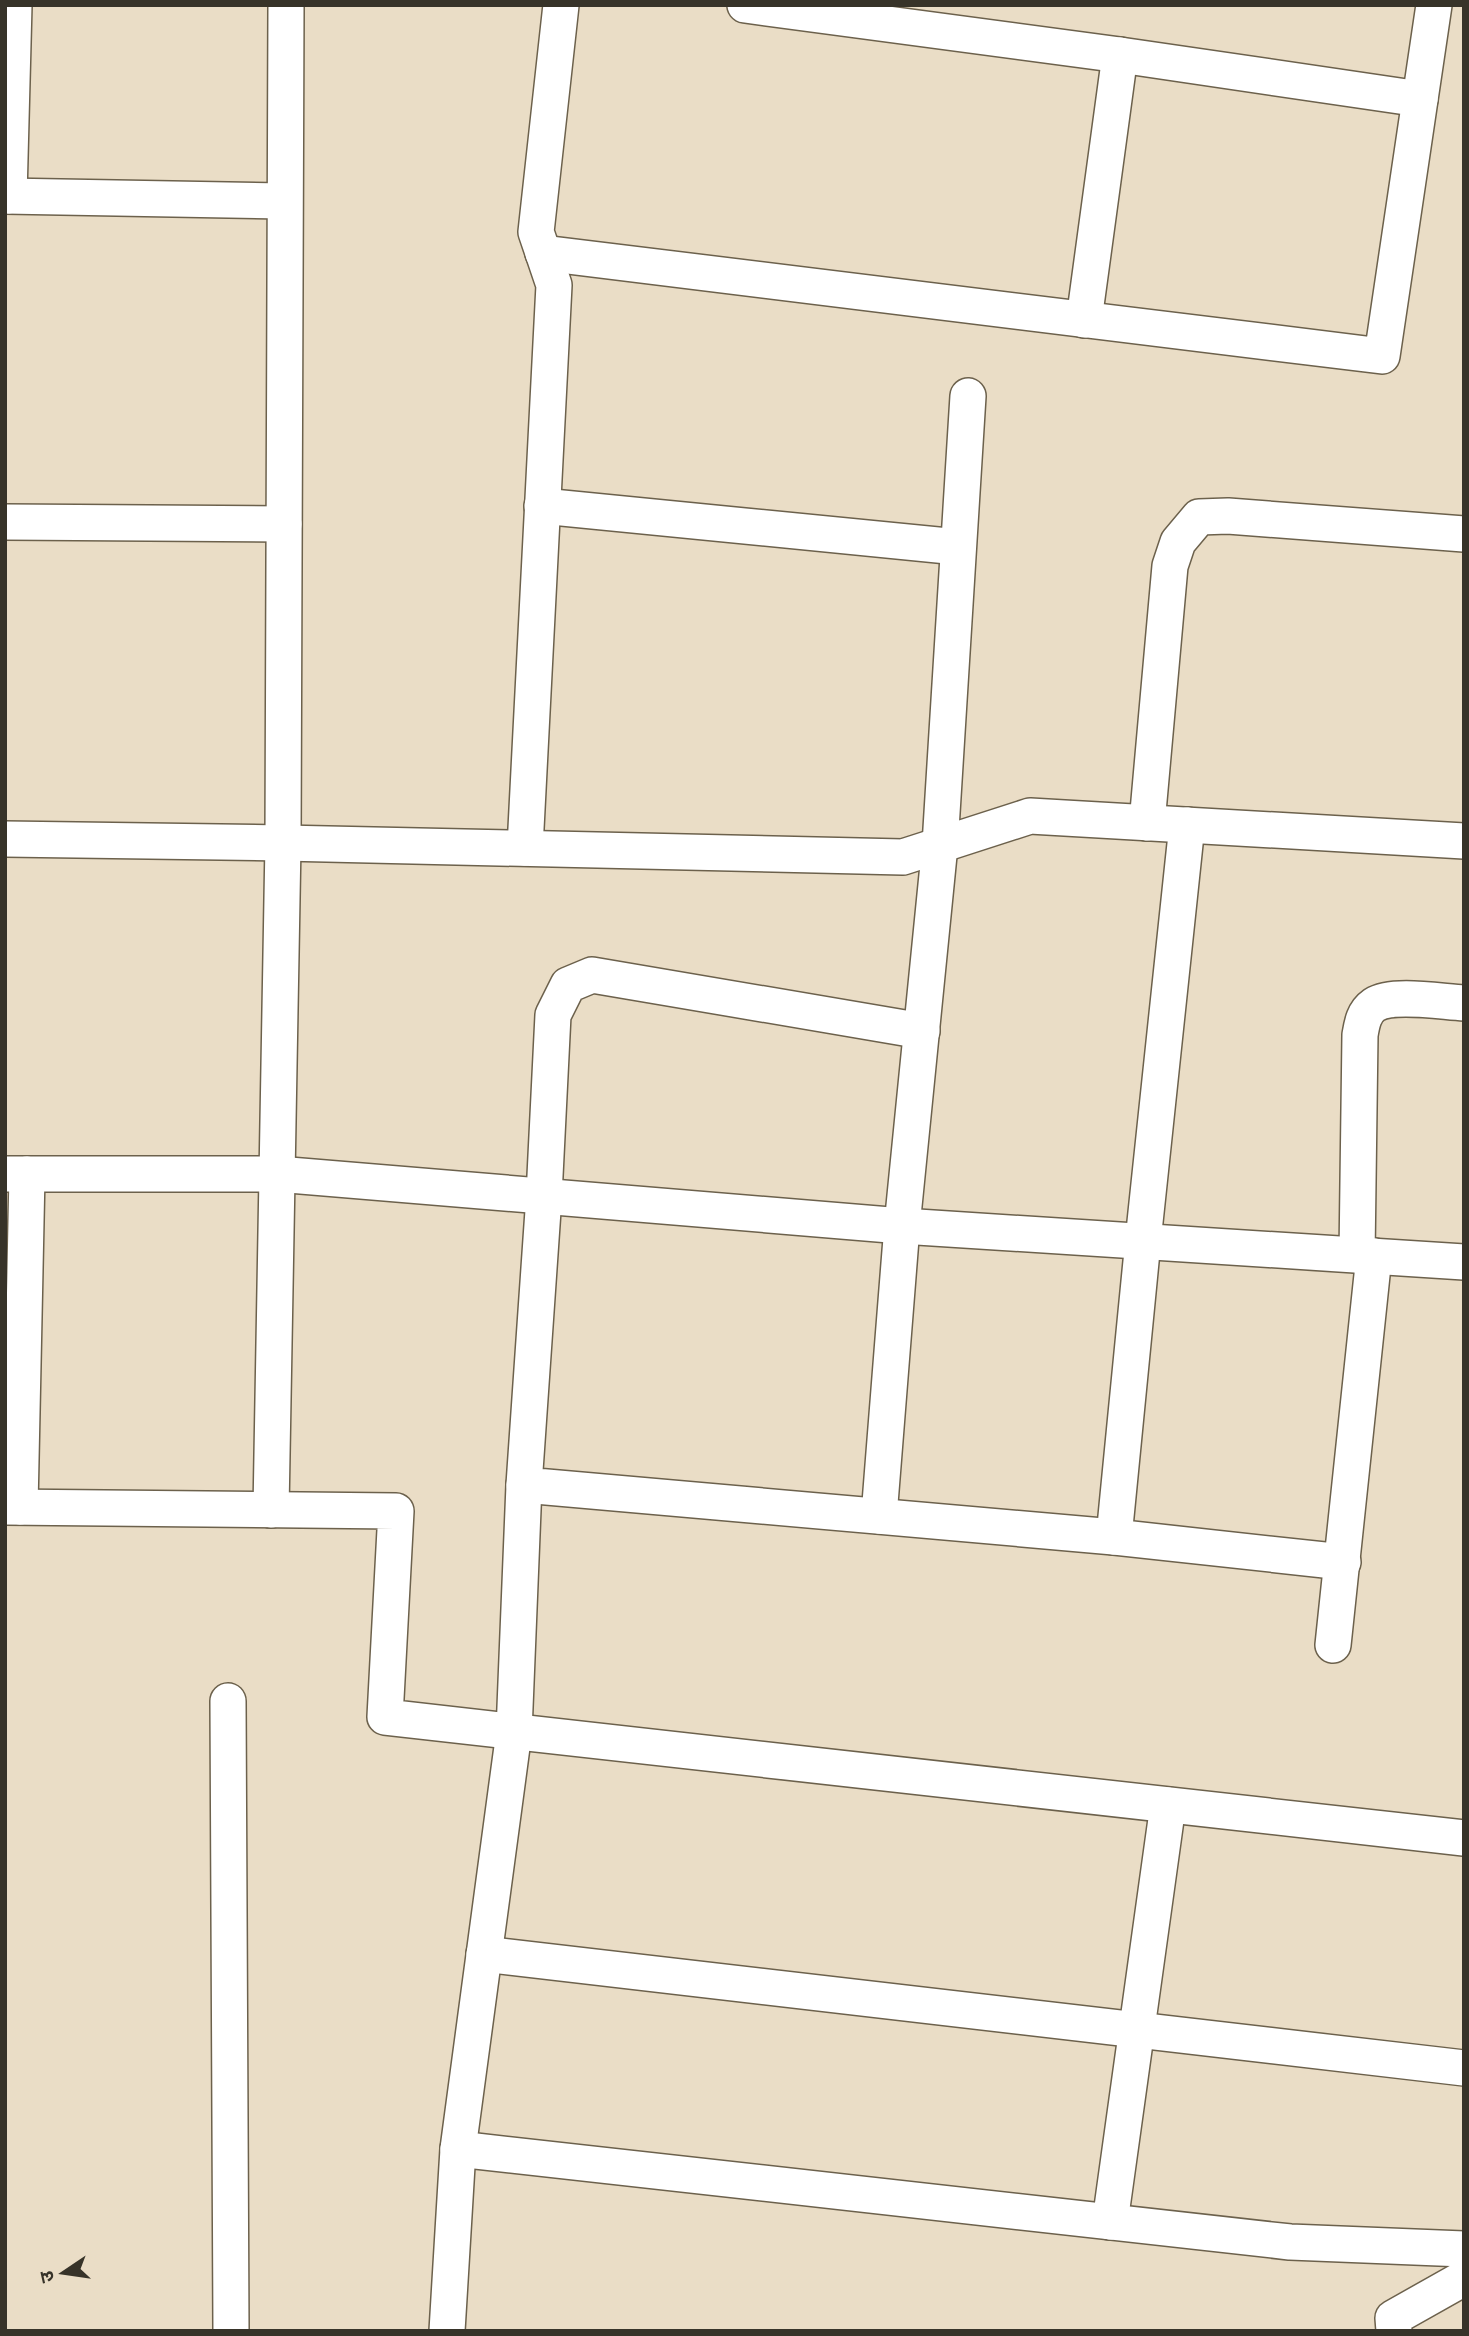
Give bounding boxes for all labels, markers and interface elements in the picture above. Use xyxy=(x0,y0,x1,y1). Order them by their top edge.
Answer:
north arrow xyxy=(28,2238,98,2308)
text: उ xyxy=(37,2268,58,2284)

